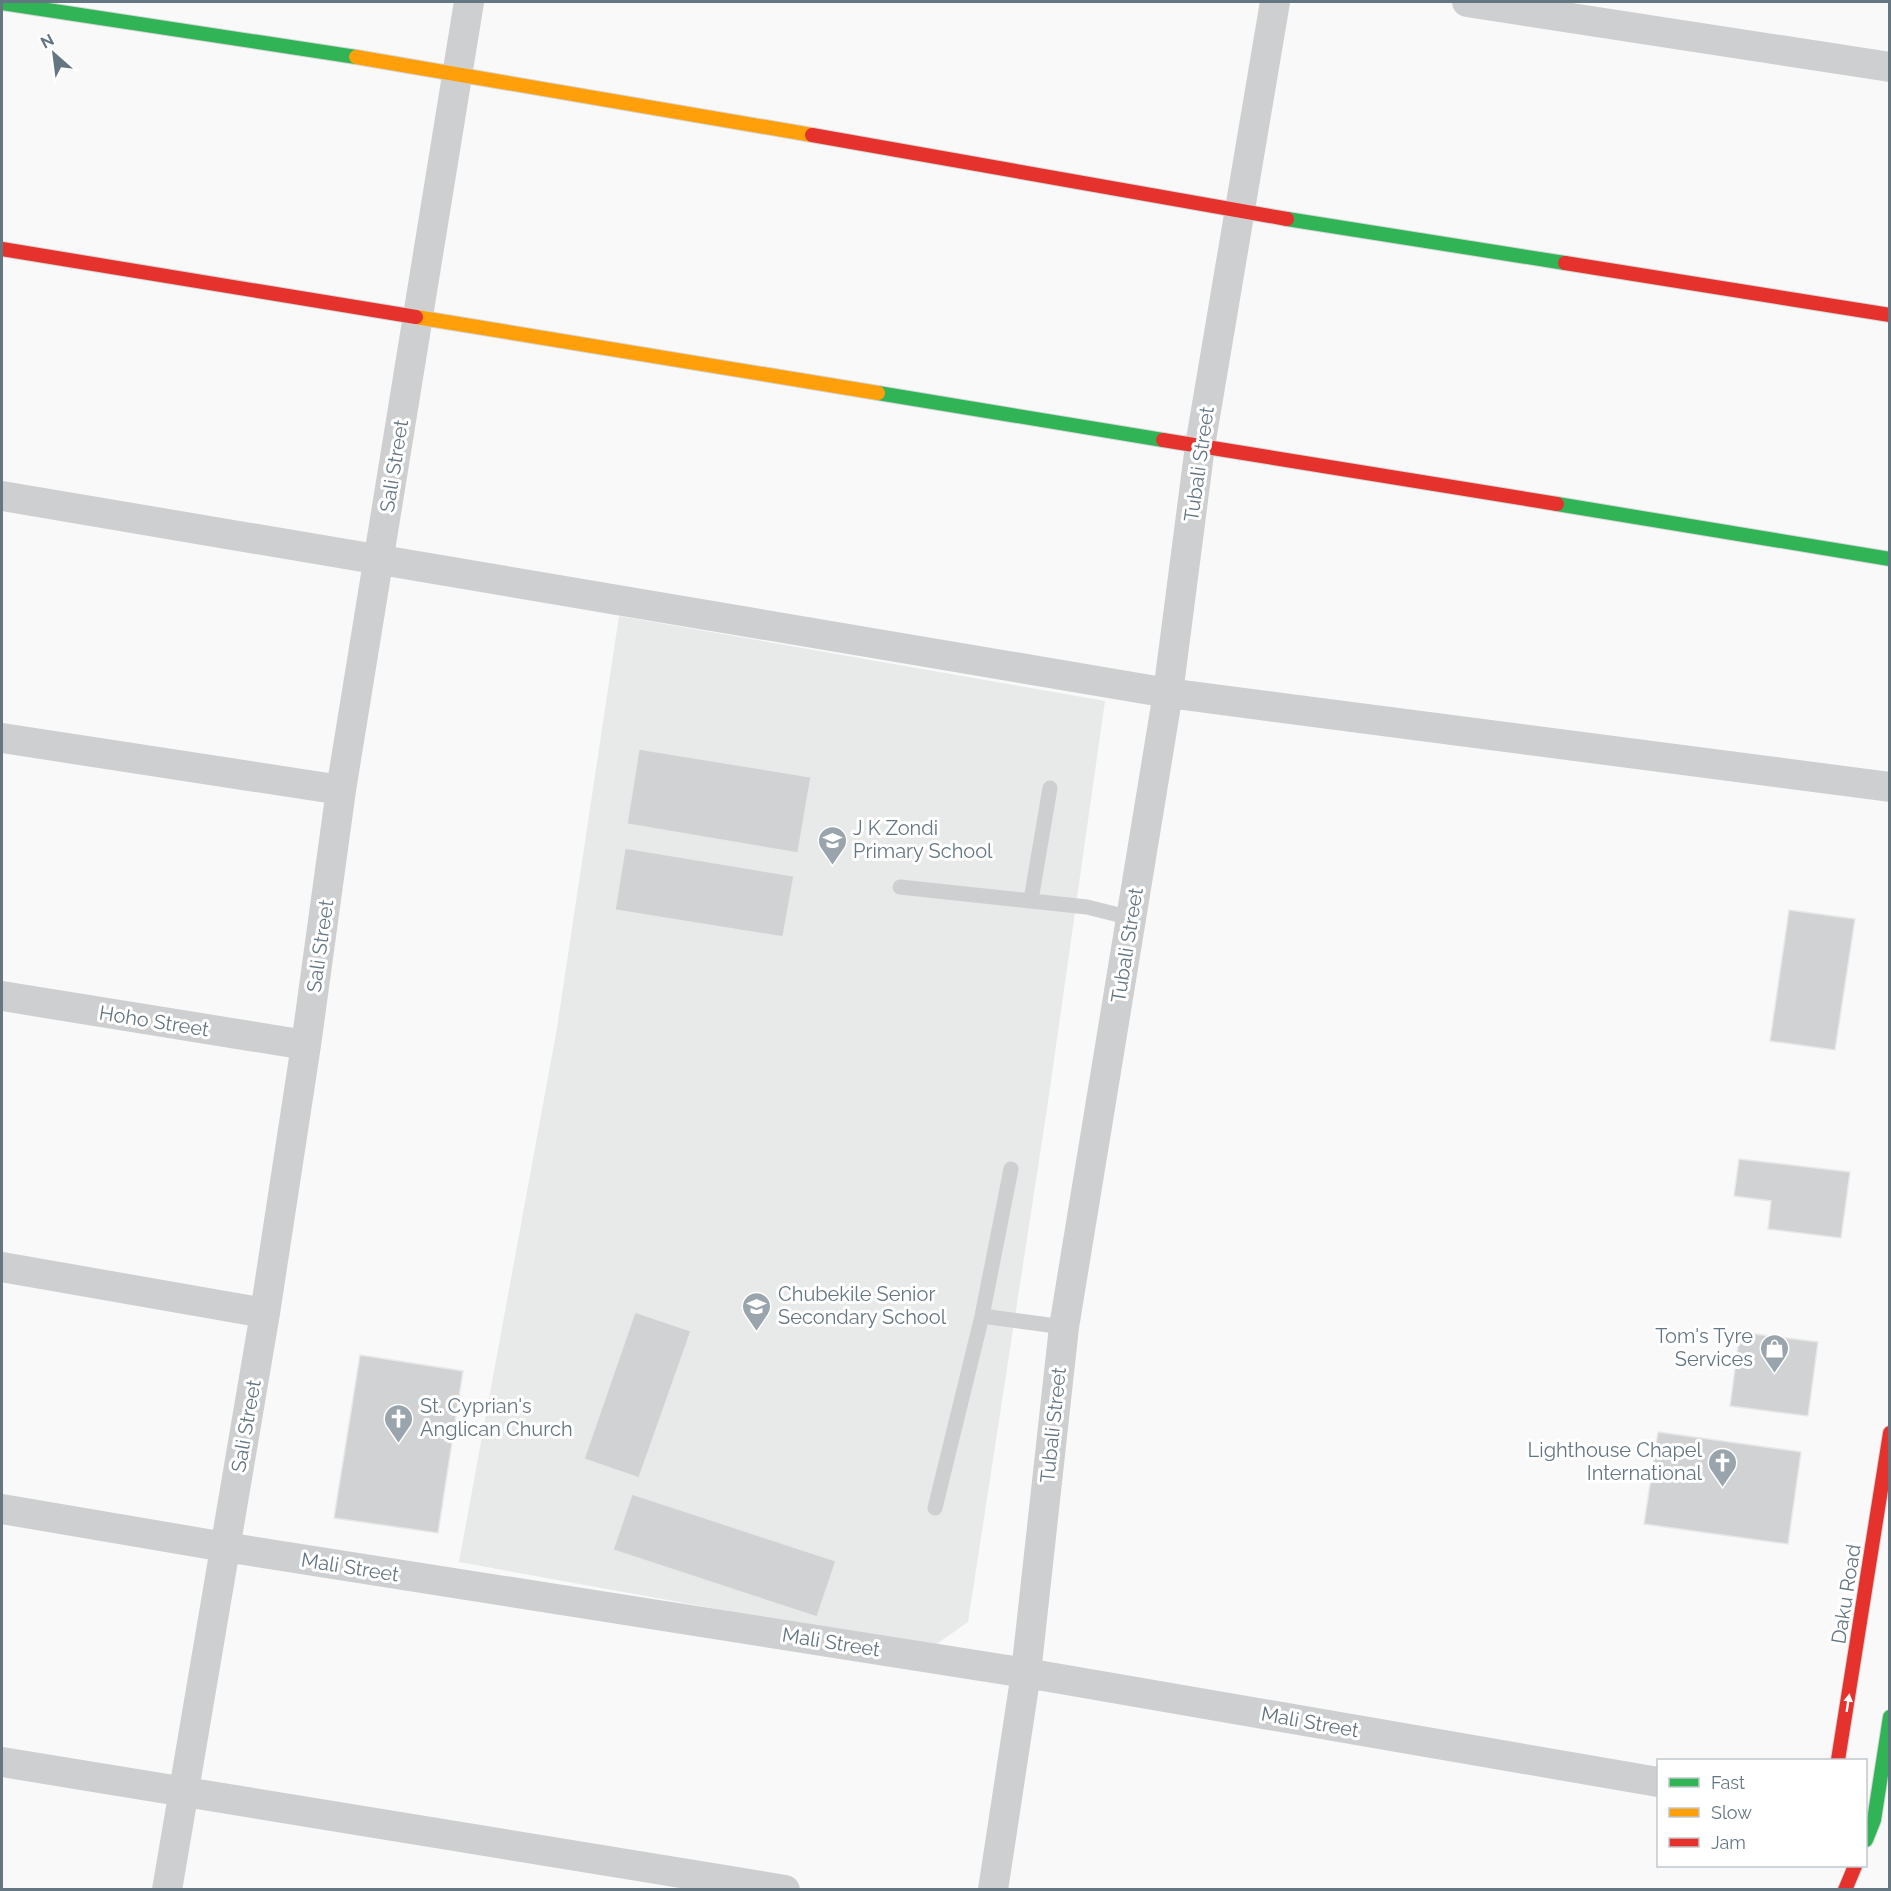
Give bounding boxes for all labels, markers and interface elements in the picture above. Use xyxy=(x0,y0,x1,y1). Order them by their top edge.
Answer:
north arrow xyxy=(24,24,84,84)
text: N xyxy=(37,30,57,52)
street label: Tubali Street xyxy=(1179,405,1219,523)
street label: Sali Street xyxy=(375,418,413,514)
place label: J K Zondi Primary School xyxy=(853,816,993,863)
school or university icon: J K Zondi Primary School xyxy=(816,824,848,866)
street label: Tubali Street xyxy=(1106,886,1148,1004)
street label: Sali Street xyxy=(302,898,338,994)
street label: Hoho Street xyxy=(97,1000,211,1042)
place label: Chubekile Senior Secondary School xyxy=(778,1282,947,1329)
school or university icon: Chubekile Senior Secondary School xyxy=(741,1290,773,1332)
place label: Tom's Tyre Services xyxy=(1655,1324,1753,1371)
shop icon: Tom's Tyre Services xyxy=(1758,1332,1790,1374)
street label: Tubali Street xyxy=(1035,1366,1071,1484)
street label: Sali Street xyxy=(226,1378,266,1474)
place label: St. Cyprian's Anglican Church xyxy=(420,1394,573,1441)
church icon: St. Cyprian's Anglican Church xyxy=(383,1402,415,1444)
place label: Lighthouse Chapel International xyxy=(1528,1438,1703,1485)
church icon: Lighthouse Chapel International xyxy=(1707,1446,1739,1488)
street label: Daku Road xyxy=(1826,1542,1866,1646)
street label: Mali Street xyxy=(299,1547,401,1587)
street label: Mali Street xyxy=(780,1622,882,1662)
one-way arrow xyxy=(1844,1693,1853,1712)
street label: Mali Street xyxy=(1259,1702,1361,1742)
legend xyxy=(1657,1759,1867,1867)
text: Fast xyxy=(1711,1772,1745,1793)
text: Slow xyxy=(1711,1802,1752,1823)
text: Jam xyxy=(1711,1832,1746,1853)

